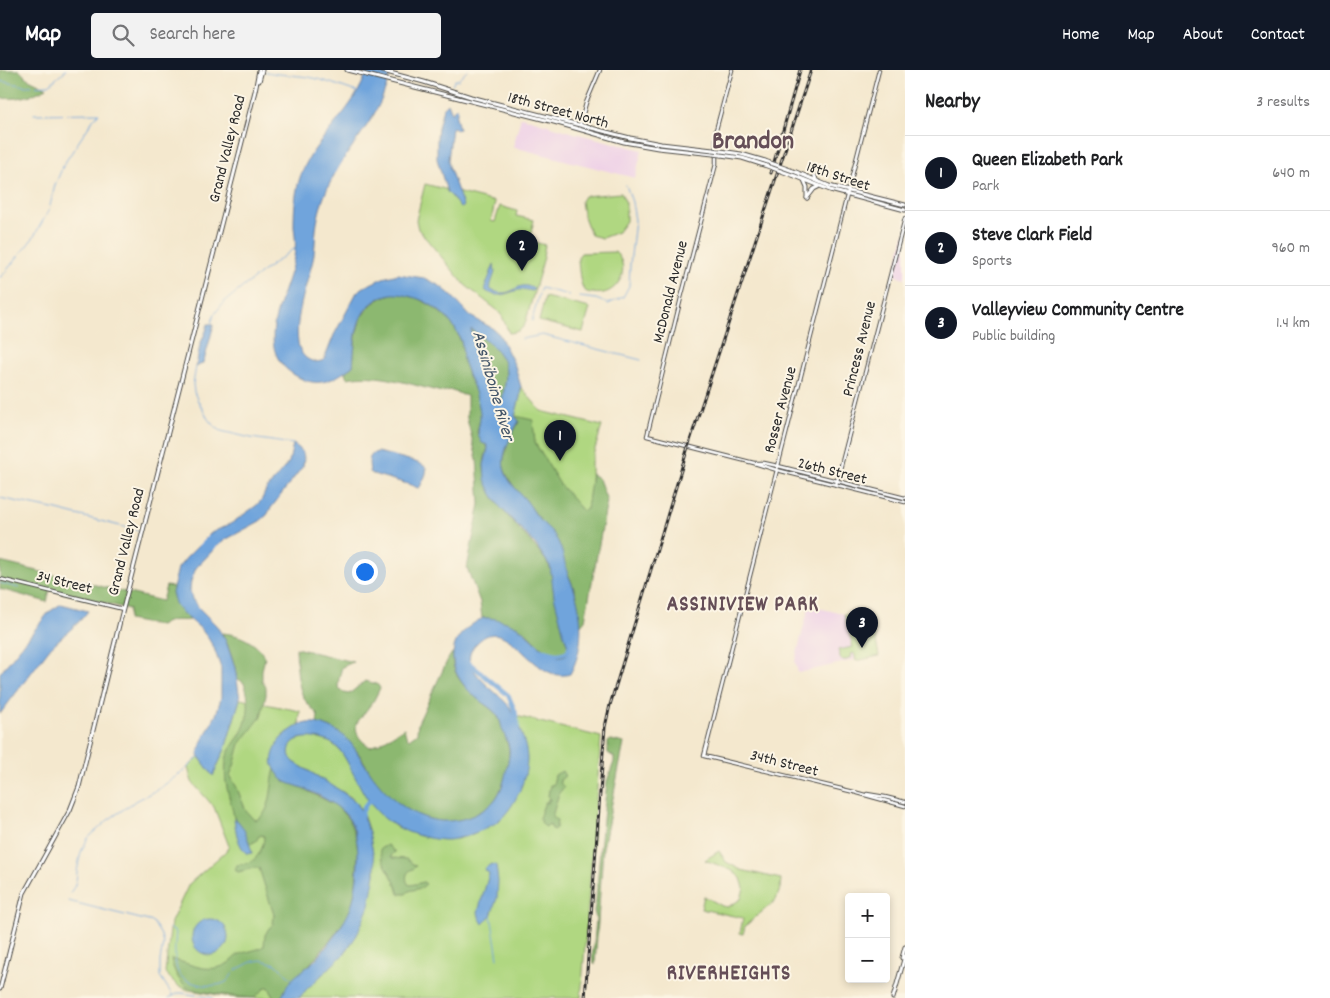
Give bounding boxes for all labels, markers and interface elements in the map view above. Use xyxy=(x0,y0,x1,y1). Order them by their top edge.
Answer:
search box xyxy=(91,13,441,58)
text: Map xyxy=(25,18,61,52)
icon: search xyxy=(109,21,137,49)
text: Search here xyxy=(149,22,235,49)
text: Home xyxy=(1062,23,1099,48)
text: Map xyxy=(1127,23,1155,48)
text: About xyxy=(1183,23,1223,48)
text: Contact xyxy=(1251,23,1305,48)
street label: 18th Street North xyxy=(505,86,611,136)
text: Nearby xyxy=(925,88,980,118)
text: 3 results xyxy=(1256,91,1310,114)
street label: Grand Valley Road xyxy=(204,93,252,205)
district label: Brandon xyxy=(712,124,794,161)
text: Queen Elizabeth Park xyxy=(972,148,1123,175)
street label: 18th Street xyxy=(803,156,873,198)
text: 1 xyxy=(939,162,943,185)
text: 640 m xyxy=(1272,162,1310,185)
text: Park xyxy=(972,175,999,198)
text: Steve Clark Field xyxy=(972,223,1092,250)
pin: 2 xyxy=(506,230,538,271)
text: 2 xyxy=(938,237,945,260)
text: 960 m xyxy=(1271,237,1310,260)
street label: McDonald Avenue xyxy=(647,238,695,346)
text: Sports xyxy=(972,250,1012,273)
text: Valleyview Community Centre xyxy=(972,298,1184,325)
street label: Princess Avenue xyxy=(837,299,883,399)
text: 3 xyxy=(937,312,945,335)
text: 1.4 km xyxy=(1276,312,1310,335)
text: Public building xyxy=(972,325,1055,348)
water label: Assiniboine River xyxy=(464,328,520,446)
street label: Rosser Avenue xyxy=(758,364,804,456)
pin: 1 xyxy=(544,420,576,461)
street label: 26th Street xyxy=(795,452,869,492)
street label: Grand Valley Road xyxy=(103,486,151,598)
your location xyxy=(352,559,378,585)
street label: 34 Street xyxy=(34,565,94,601)
district label: ASSINIVIEW PARK xyxy=(667,591,819,621)
pin: 3 xyxy=(846,607,878,648)
street label: 34th Street xyxy=(747,744,821,784)
map controls xyxy=(845,893,890,983)
button: + xyxy=(845,893,890,938)
button: − xyxy=(845,938,890,983)
district label: RIVERHEIGHTS xyxy=(667,960,791,990)

